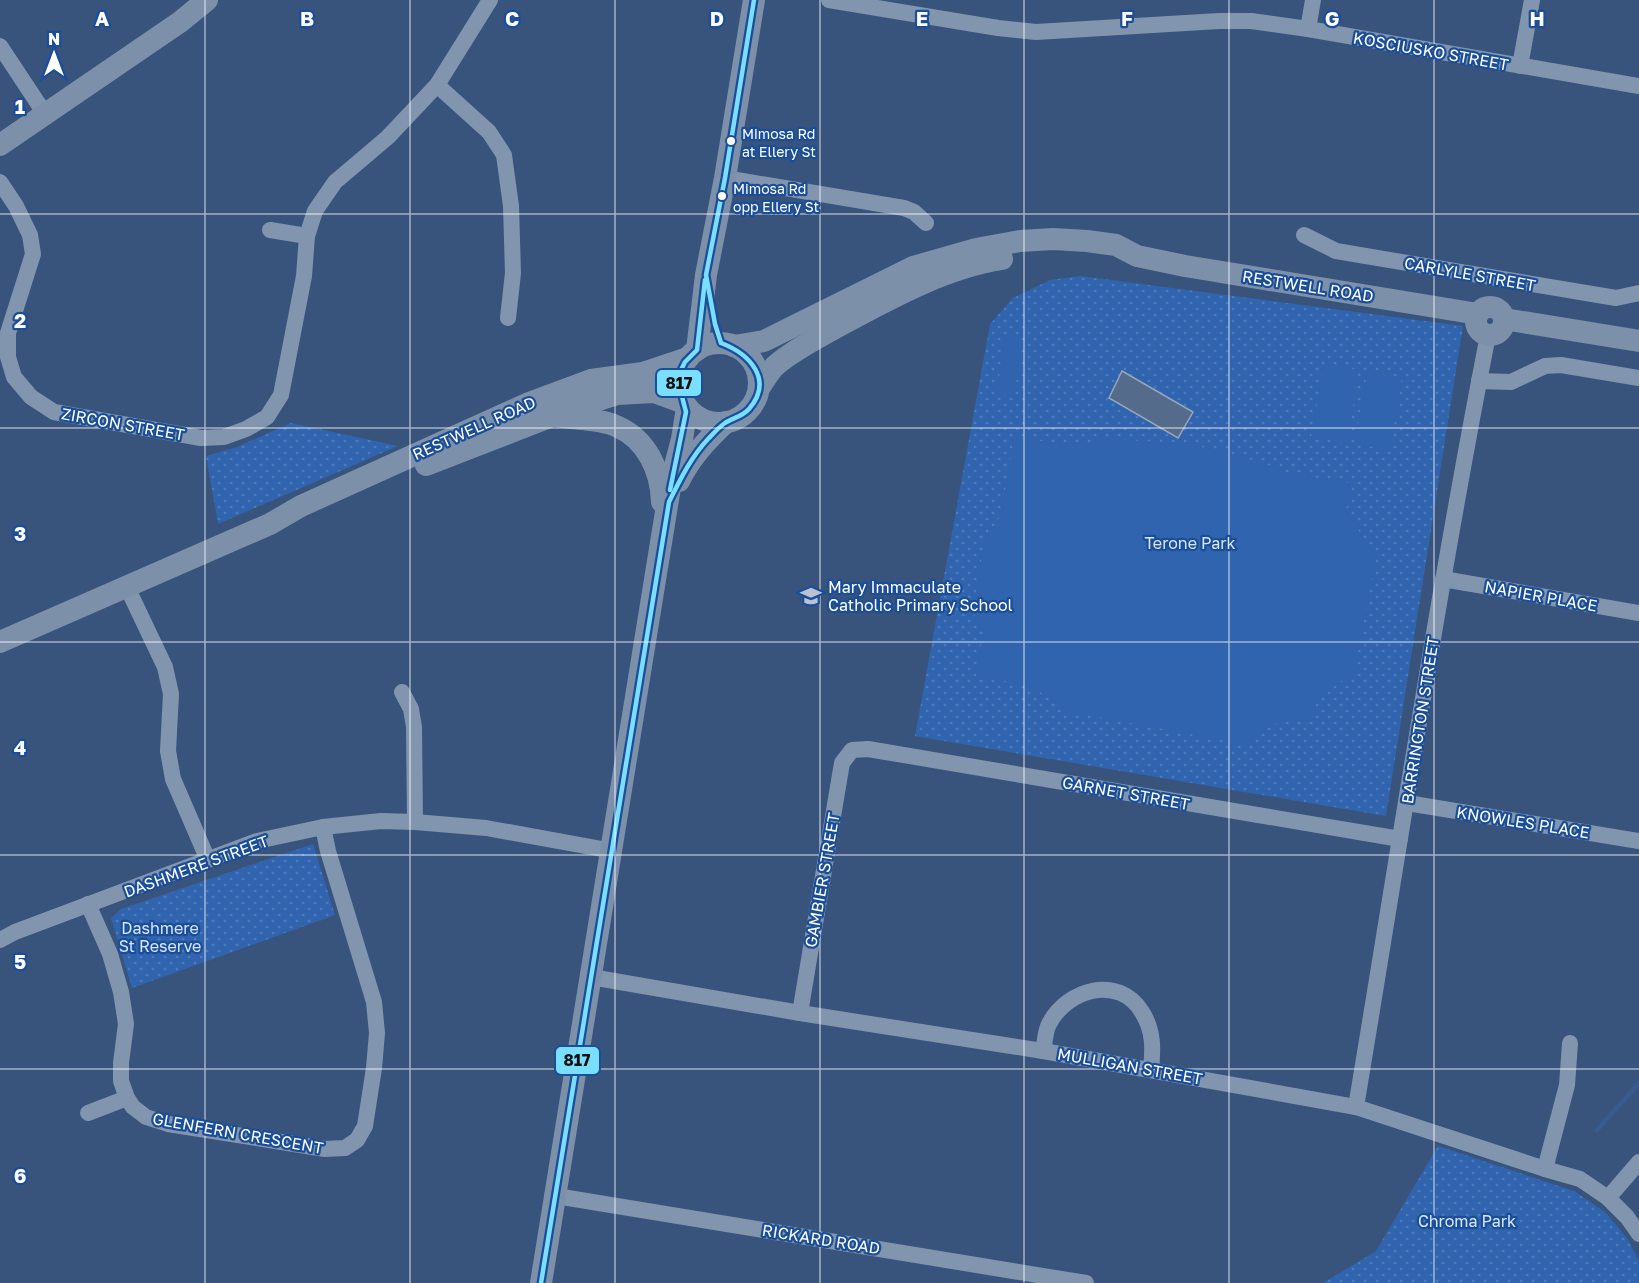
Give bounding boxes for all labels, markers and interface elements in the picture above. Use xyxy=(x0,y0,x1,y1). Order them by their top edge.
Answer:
text: A xyxy=(95,6,109,30)
text: B xyxy=(300,6,314,30)
text: C xyxy=(505,6,519,30)
text: D xyxy=(710,6,724,30)
text: E xyxy=(916,6,928,30)
text: F xyxy=(1121,6,1133,30)
text: G xyxy=(1325,6,1339,30)
text: H xyxy=(1529,6,1545,30)
north arrow xyxy=(24,24,84,84)
street label: KOSCIUSKO STREET xyxy=(1352,27,1510,75)
text: N xyxy=(48,29,60,49)
text: 1 xyxy=(15,94,25,118)
place label: Mimosa Rd at Ellery St xyxy=(742,125,816,160)
marker: Mimosa Rd at Ellery St xyxy=(725,135,737,147)
place label: Mimosa Rd opp Ellery St xyxy=(733,180,819,215)
marker: Mimosa Rd opp Ellery St xyxy=(716,190,728,202)
street label: CARLYLE STREET xyxy=(1403,253,1537,295)
street label: RESTWELL ROAD xyxy=(1241,266,1375,306)
text: 2 xyxy=(14,308,26,332)
line badge: 817 xyxy=(656,369,702,397)
text: 817 xyxy=(665,373,693,393)
street label: RESTWELL ROAD xyxy=(409,392,539,464)
street label: ZIRCON STREET xyxy=(60,403,186,445)
text: 3 xyxy=(14,521,26,545)
park label: Terone Park xyxy=(1144,533,1236,553)
street label: NAPIER PLACE xyxy=(1483,576,1599,616)
place label: Mary Immaculate Catholic Primary School xyxy=(828,577,1013,615)
school or university icon: Mary Immaculate Catholic Primary School xyxy=(799,584,823,608)
street label: BARRINGTON STREET xyxy=(1397,635,1443,805)
text: 4 xyxy=(14,735,26,759)
street label: GARNET STREET xyxy=(1061,772,1191,814)
street label: KNOWLES PLACE xyxy=(1455,802,1591,842)
street label: GAMBIER STREET xyxy=(800,811,844,949)
street label: DASHMERE STREET xyxy=(121,831,271,901)
park label: Dashmere St Reserve xyxy=(119,918,201,956)
text: 5 xyxy=(14,949,26,973)
street label: MULLIGAN STREET xyxy=(1056,1043,1204,1089)
line badge: 817 xyxy=(555,1046,600,1075)
text: 817 xyxy=(563,1050,591,1070)
street label: GLENFERN CRESCENT xyxy=(151,1108,325,1158)
text: 6 xyxy=(14,1163,26,1187)
park label: Chroma Park xyxy=(1418,1211,1516,1231)
street label: RICKARD ROAD xyxy=(761,1220,881,1258)

